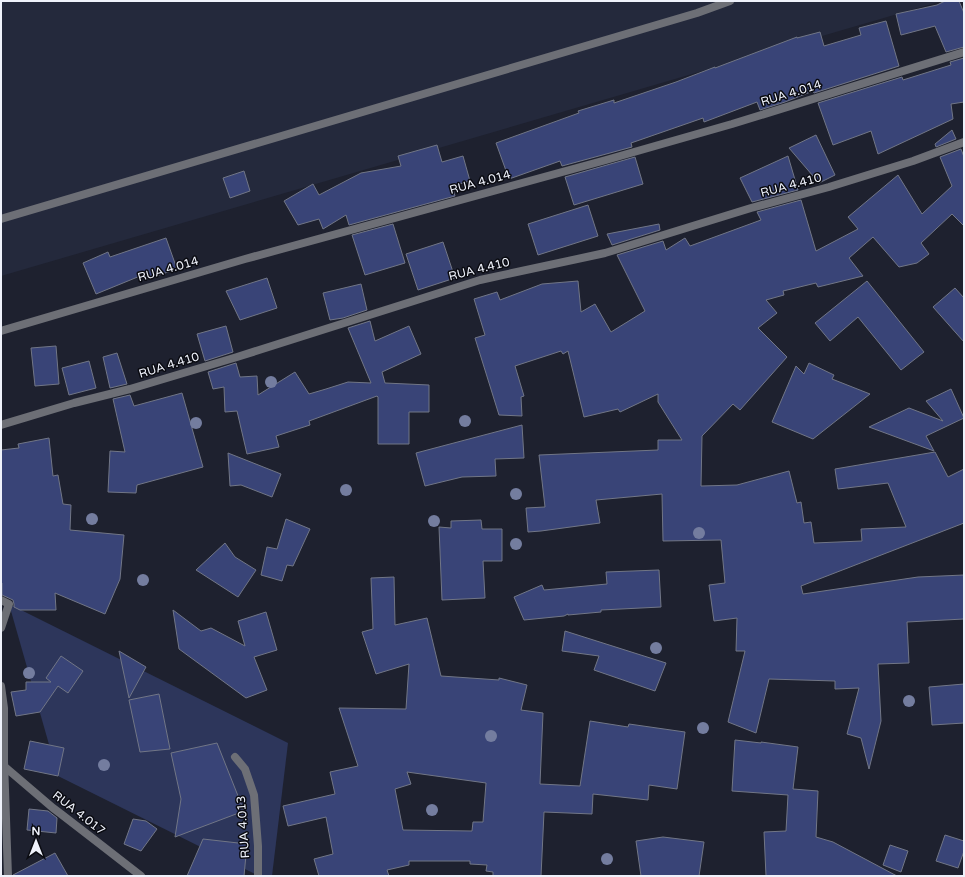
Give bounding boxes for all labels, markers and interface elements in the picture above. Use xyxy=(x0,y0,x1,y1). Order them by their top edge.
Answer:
street label: RUA 4.014 xyxy=(759,77,823,109)
street label: RUA 4.014 xyxy=(448,167,513,197)
street label: RUA 4.410 xyxy=(759,170,823,200)
street label: RUA 4.014 xyxy=(136,253,201,284)
street label: RUA 4.410 xyxy=(447,255,511,283)
street label: RUA 4.410 xyxy=(137,349,201,381)
street label: RUA 4.017 xyxy=(50,788,108,838)
street label: RUA 4.013 xyxy=(234,795,252,859)
north arrow xyxy=(16,821,56,861)
text: N xyxy=(32,825,40,838)

